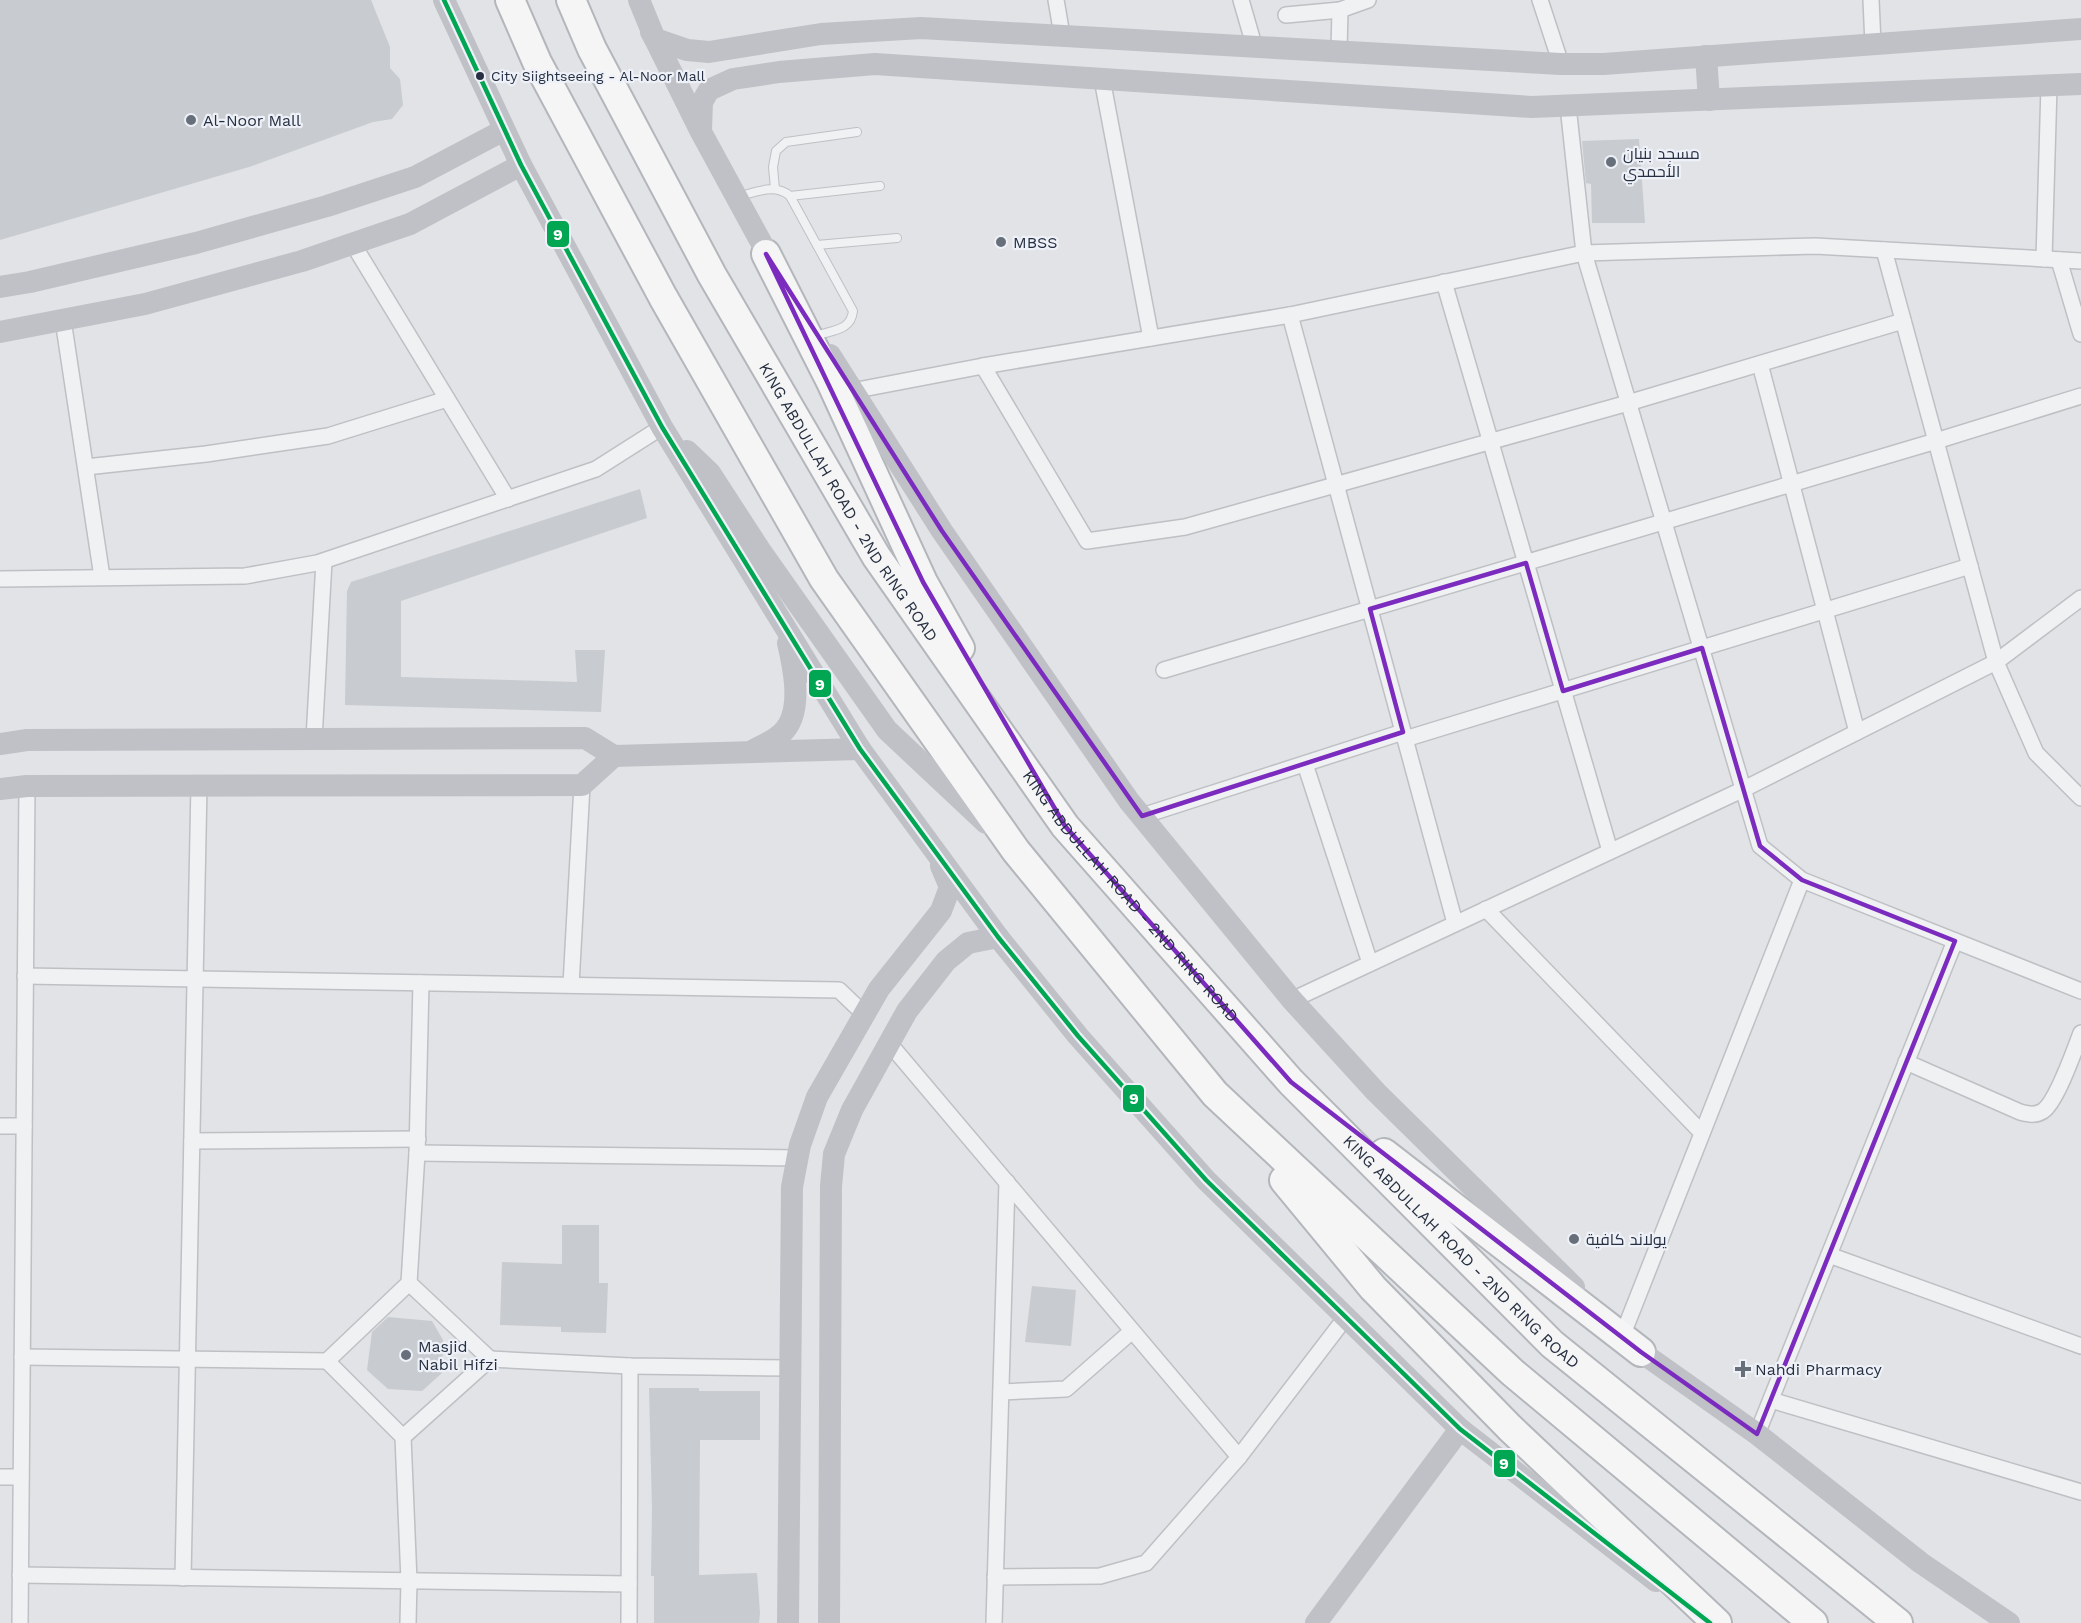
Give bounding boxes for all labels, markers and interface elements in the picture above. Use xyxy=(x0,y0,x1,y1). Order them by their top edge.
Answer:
place label: City Siightseeing - Al-Noor Mall xyxy=(491,68,706,84)
marker: City Siightseeing - Al-Noor Mall xyxy=(474,70,486,82)
place label: Al-Noor Mall xyxy=(203,111,301,130)
marker: Al-Noor Mall xyxy=(184,113,198,127)
place label: مسجد بنيان الأحمدي xyxy=(1623,144,1700,185)
marker: مسجد بنيان الأحمدي xyxy=(1604,155,1618,169)
line badge: 9 xyxy=(546,220,570,248)
text: 9 xyxy=(553,225,563,244)
place label: MBSS xyxy=(1013,233,1058,252)
marker: MBSS xyxy=(994,235,1008,249)
street label: KING ABDULLAH ROAD - 2ND RING ROAD xyxy=(756,359,942,645)
line badge: 9 xyxy=(808,669,832,698)
text: 9 xyxy=(815,675,825,694)
street label: KING ABDULLAH ROAD - 2ND RING ROAD xyxy=(1019,766,1243,1026)
line badge: 9 xyxy=(1122,1084,1145,1113)
text: 9 xyxy=(1129,1089,1139,1108)
street label: KING ABDULLAH ROAD - 2ND RING ROAD xyxy=(1340,1131,1583,1372)
place label: يولاند كافية xyxy=(1586,1230,1667,1249)
marker: يولاند كافية xyxy=(1567,1232,1581,1246)
place label: Masjid Nabil Hifzi xyxy=(418,1337,498,1374)
marker: Masjid Nabil Hifzi xyxy=(399,1348,413,1362)
place label: Nahdi Pharmacy xyxy=(1755,1360,1883,1379)
marker: Nahdi Pharmacy xyxy=(1736,1362,1750,1376)
line badge: 9 xyxy=(1493,1449,1516,1478)
text: 9 xyxy=(1499,1454,1509,1473)

